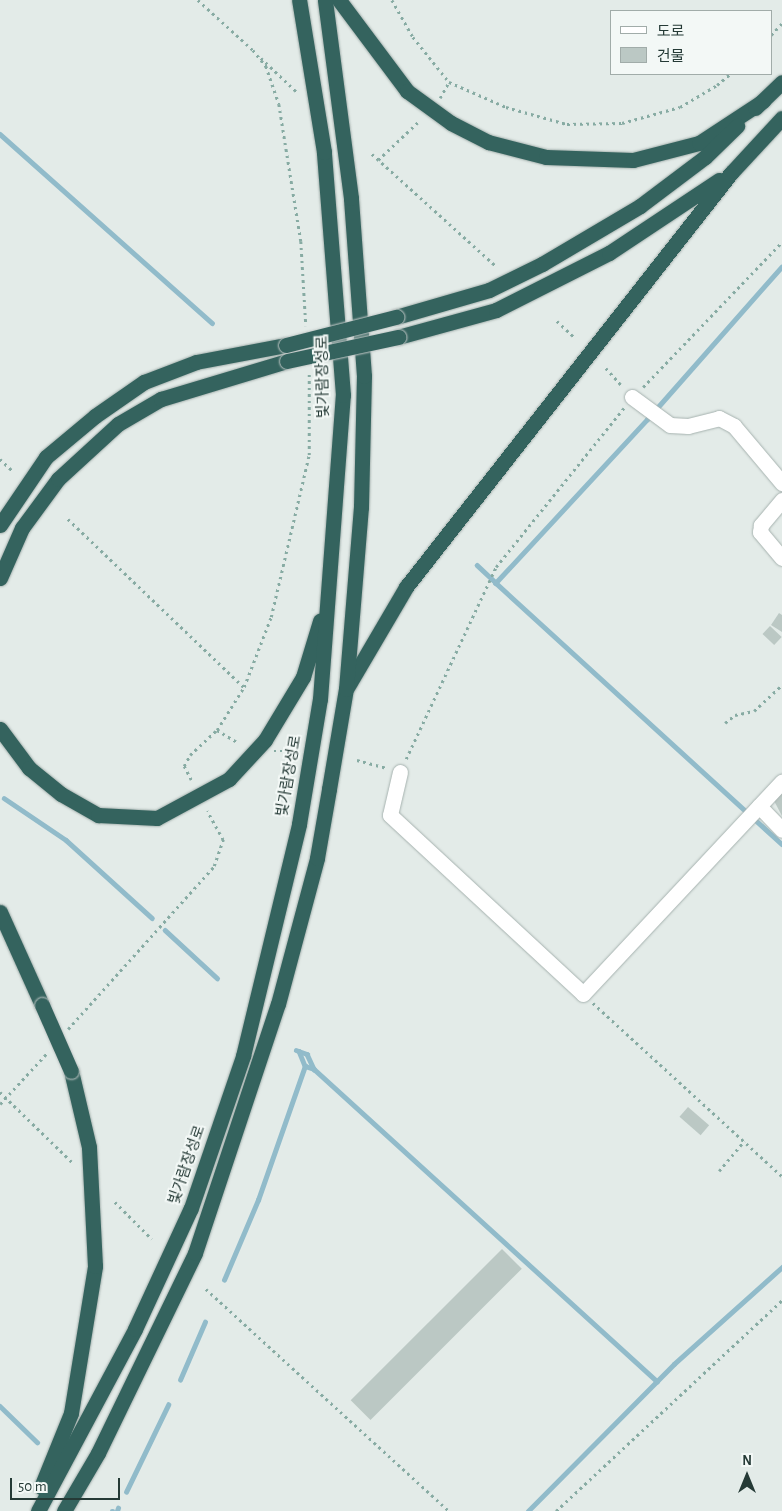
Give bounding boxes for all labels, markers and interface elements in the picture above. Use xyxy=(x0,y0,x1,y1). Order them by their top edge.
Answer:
legend xyxy=(610,10,772,75)
text: 도로 xyxy=(657,24,685,39)
text: 건물 xyxy=(657,49,685,64)
street label: 빛가람장성로 xyxy=(313,335,333,419)
street label: 빛가람장성로 xyxy=(273,734,305,818)
street label: 빛가람장성로 xyxy=(165,1123,209,1207)
north arrow xyxy=(722,1451,772,1501)
text: N xyxy=(742,1454,752,1468)
scale bar xyxy=(12,1468,122,1500)
text: 50 m xyxy=(18,1479,47,1494)

